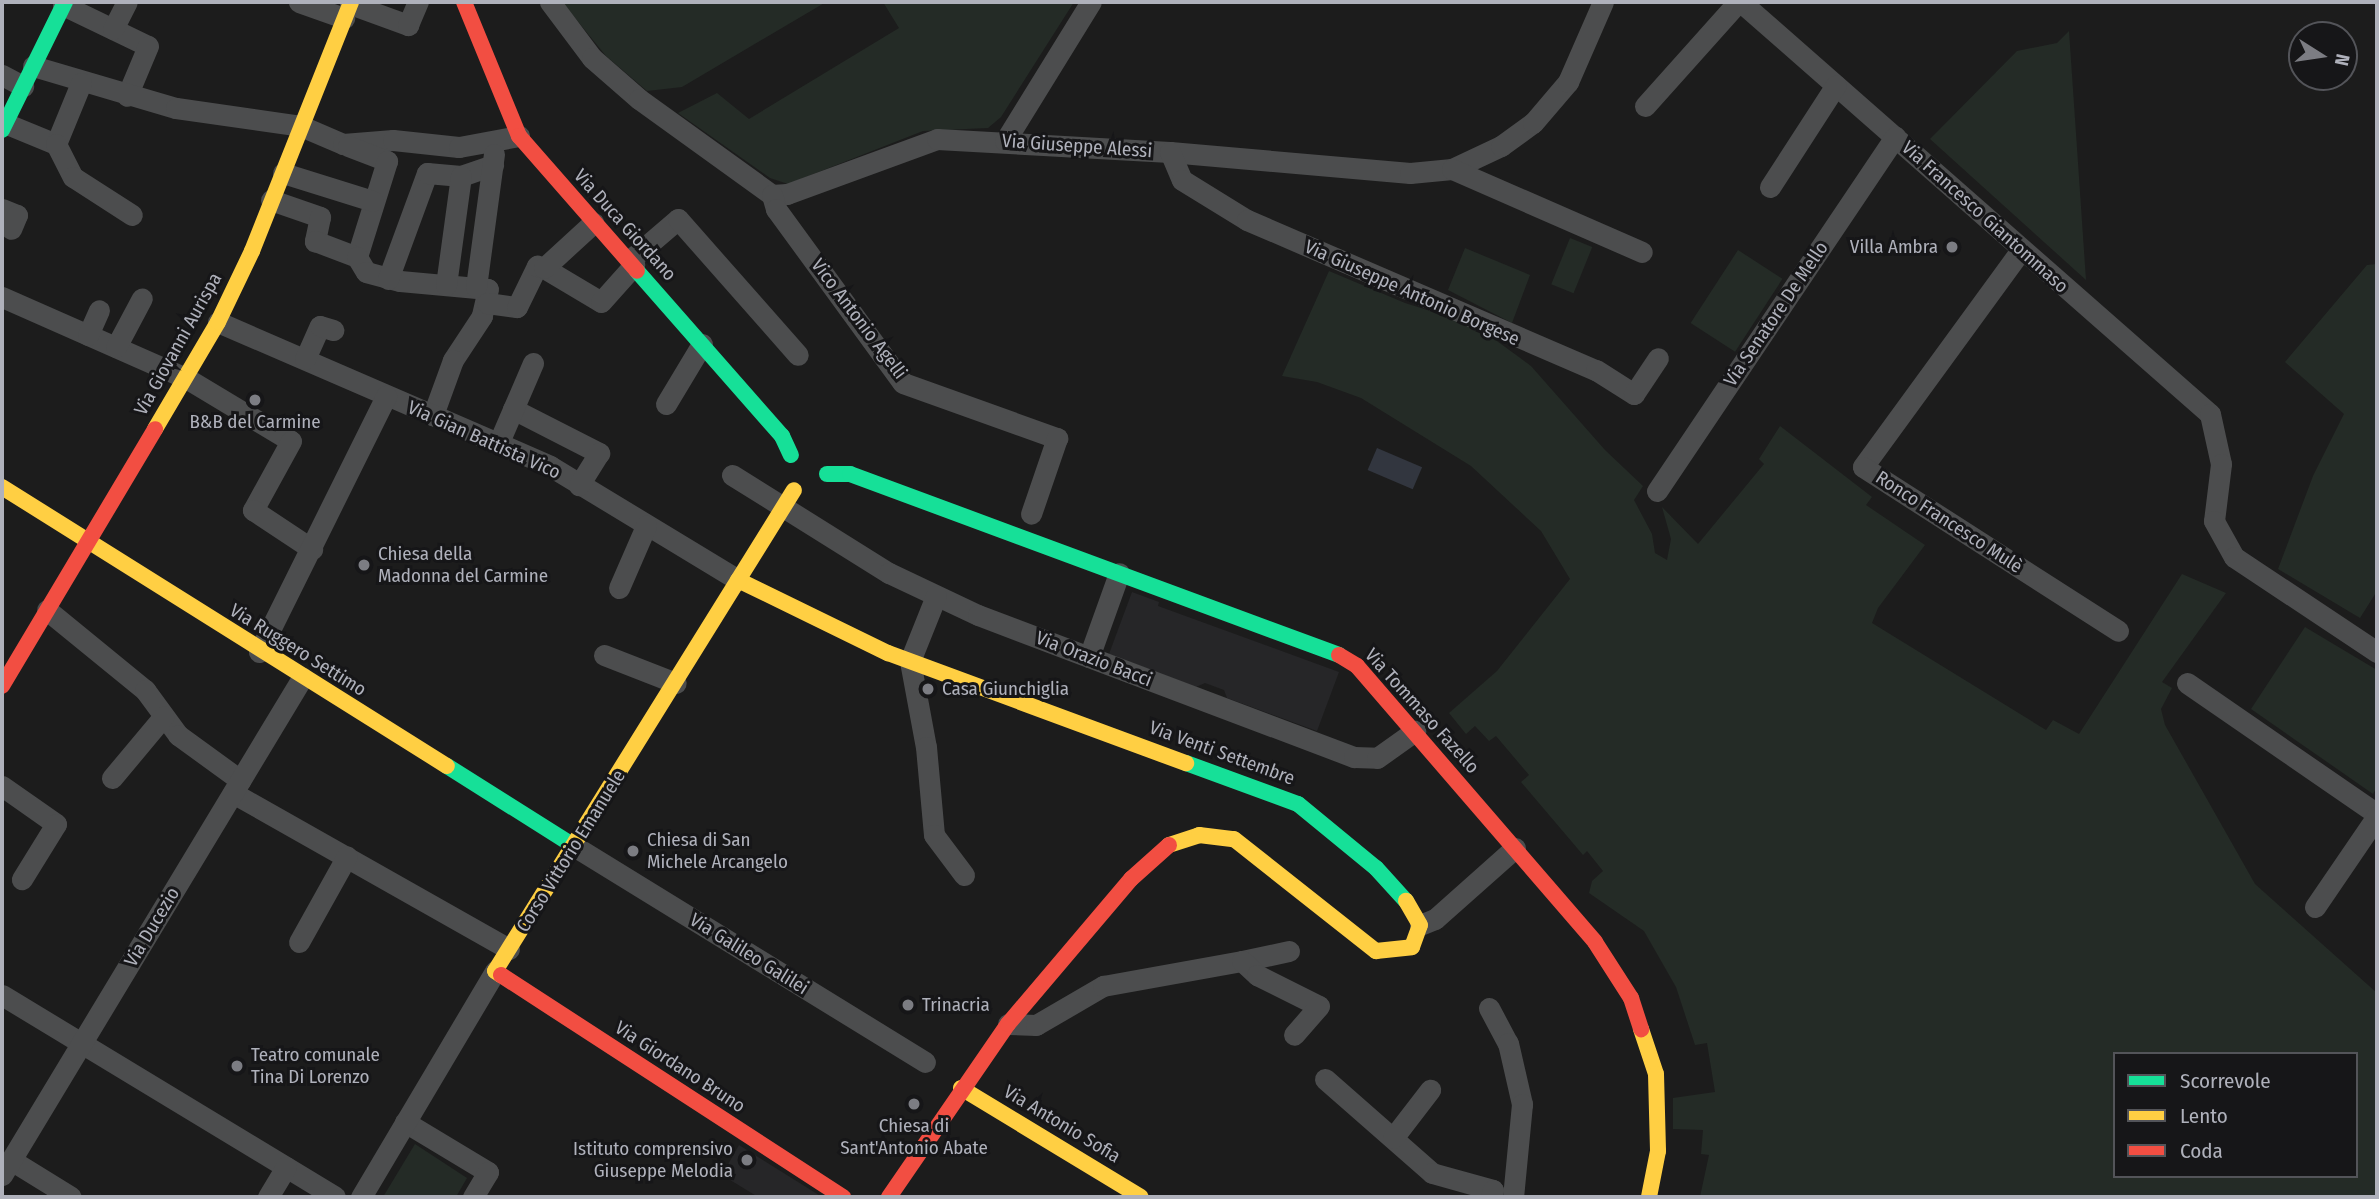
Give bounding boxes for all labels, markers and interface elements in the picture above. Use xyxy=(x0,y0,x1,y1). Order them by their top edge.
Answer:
north arrow xyxy=(2288,21,2358,91)
text: N xyxy=(2330,52,2355,68)
street label: Via Giuseppe Alessi xyxy=(1001,129,1153,163)
street label: Via Francesco Giantommaso xyxy=(1897,136,2073,298)
street label: Via Duca Giordano xyxy=(569,165,681,285)
street label: Via Giuseppe Antonio Borgese xyxy=(1301,235,1523,351)
place label: Villa Ambra xyxy=(1850,236,1938,258)
street label: Via Senatore De Mello xyxy=(1719,237,1833,391)
marker: Villa Ambra xyxy=(1944,239,1960,255)
street label: Vico Antonio Agelli xyxy=(806,254,912,384)
street label: Via Giovanni Aurispa xyxy=(129,269,227,419)
marker: B&B del Carmine xyxy=(247,392,263,408)
street label: Via Gian Battista Vico xyxy=(404,396,564,484)
place label: B&B del Carmine xyxy=(189,411,321,433)
street label: Ronco Francesco Mulè xyxy=(1871,466,2027,578)
place label: Chiesa della Madonna del Carmine xyxy=(378,543,548,587)
marker: Chiesa della Madonna del Carmine xyxy=(356,557,372,573)
street label: Via Ruggero Settimo xyxy=(226,599,370,701)
street label: Via Orazio Bacci xyxy=(1033,626,1155,692)
street label: Via Tommaso Fazello xyxy=(1360,644,1484,778)
place label: Casa Giunchiglia xyxy=(942,678,1069,700)
marker: Casa Giunchiglia xyxy=(920,681,936,697)
street label: Via Venti Settembre xyxy=(1146,716,1298,790)
street label: Corso Vittorio Emanuele xyxy=(512,766,630,936)
place label: Chiesa di San Michele Arcangelo xyxy=(647,829,788,873)
marker: Chiesa di San Michele Arcangelo xyxy=(625,843,641,859)
street label: Via Ducezio xyxy=(119,883,185,971)
street label: Via Galileo Galilei xyxy=(685,908,813,1000)
place label: Trinacria xyxy=(922,994,990,1016)
marker: Trinacria xyxy=(900,997,916,1013)
street label: Via Giordano Bruno xyxy=(610,1016,750,1118)
place label: Teatro comunale Tina Di Lorenzo xyxy=(251,1044,380,1088)
legend xyxy=(2113,1052,2358,1178)
marker: Teatro comunale Tina Di Lorenzo xyxy=(229,1058,245,1074)
text: Scorrevole xyxy=(2180,1068,2271,1094)
street label: Via Antonio Sofia xyxy=(1000,1080,1124,1168)
marker: Chiesa di Sant'Antonio Abate xyxy=(906,1096,922,1112)
text: Lento xyxy=(2180,1103,2228,1129)
place label: Chiesa di Sant'Antonio Abate xyxy=(840,1115,988,1159)
place label: Istituto comprensivo Giuseppe Melodia xyxy=(573,1138,733,1182)
text: Coda xyxy=(2180,1138,2223,1164)
marker: Istituto comprensivo Giuseppe Melodia xyxy=(739,1152,755,1168)

